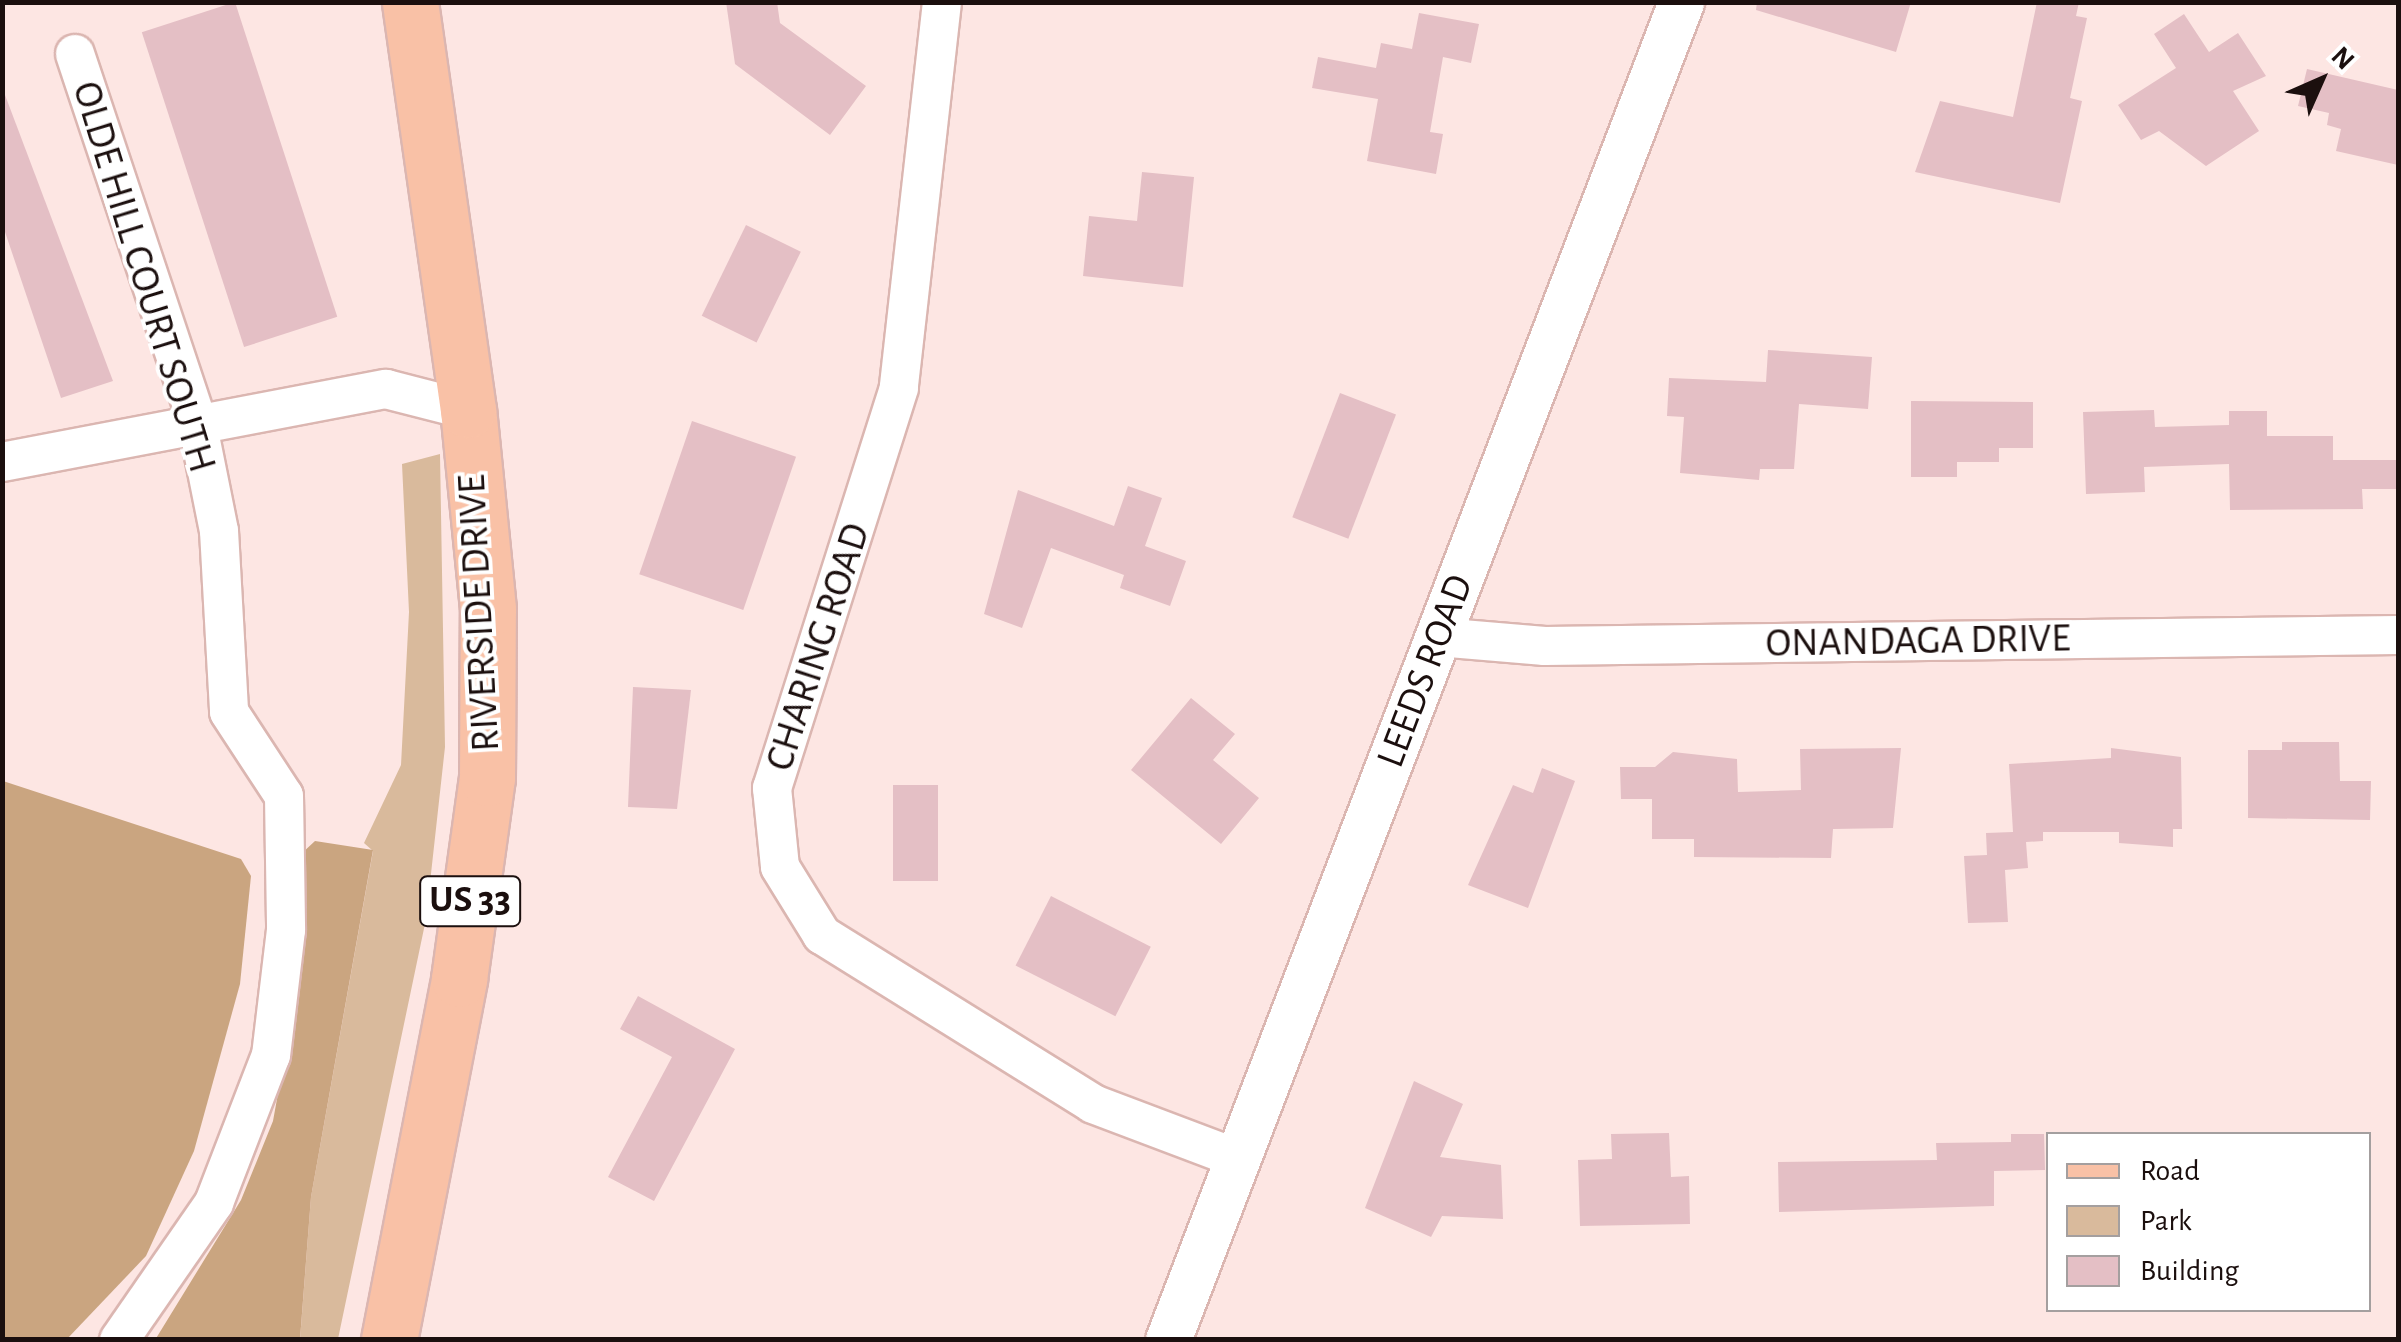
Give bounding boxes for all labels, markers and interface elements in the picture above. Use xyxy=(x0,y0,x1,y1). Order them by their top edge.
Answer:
north arrow xyxy=(2271,30,2371,130)
text: N xyxy=(2325,42,2359,76)
street label: OLDE HILL COURT SOUTH xyxy=(62,76,226,478)
street label: RIVERSIDE DRIVE xyxy=(448,473,510,753)
street label: CHARING ROAD xyxy=(755,517,881,777)
street label: LEEDS ROAD xyxy=(1366,568,1484,774)
street label: ONANDAGA DRIVE xyxy=(1765,614,2071,668)
road number: US 33 xyxy=(418,868,522,934)
legend xyxy=(2046,1132,2371,1312)
text: Road xyxy=(2140,1156,2200,1186)
text: Park xyxy=(2140,1206,2192,1236)
text: Building xyxy=(2140,1256,2239,1286)

